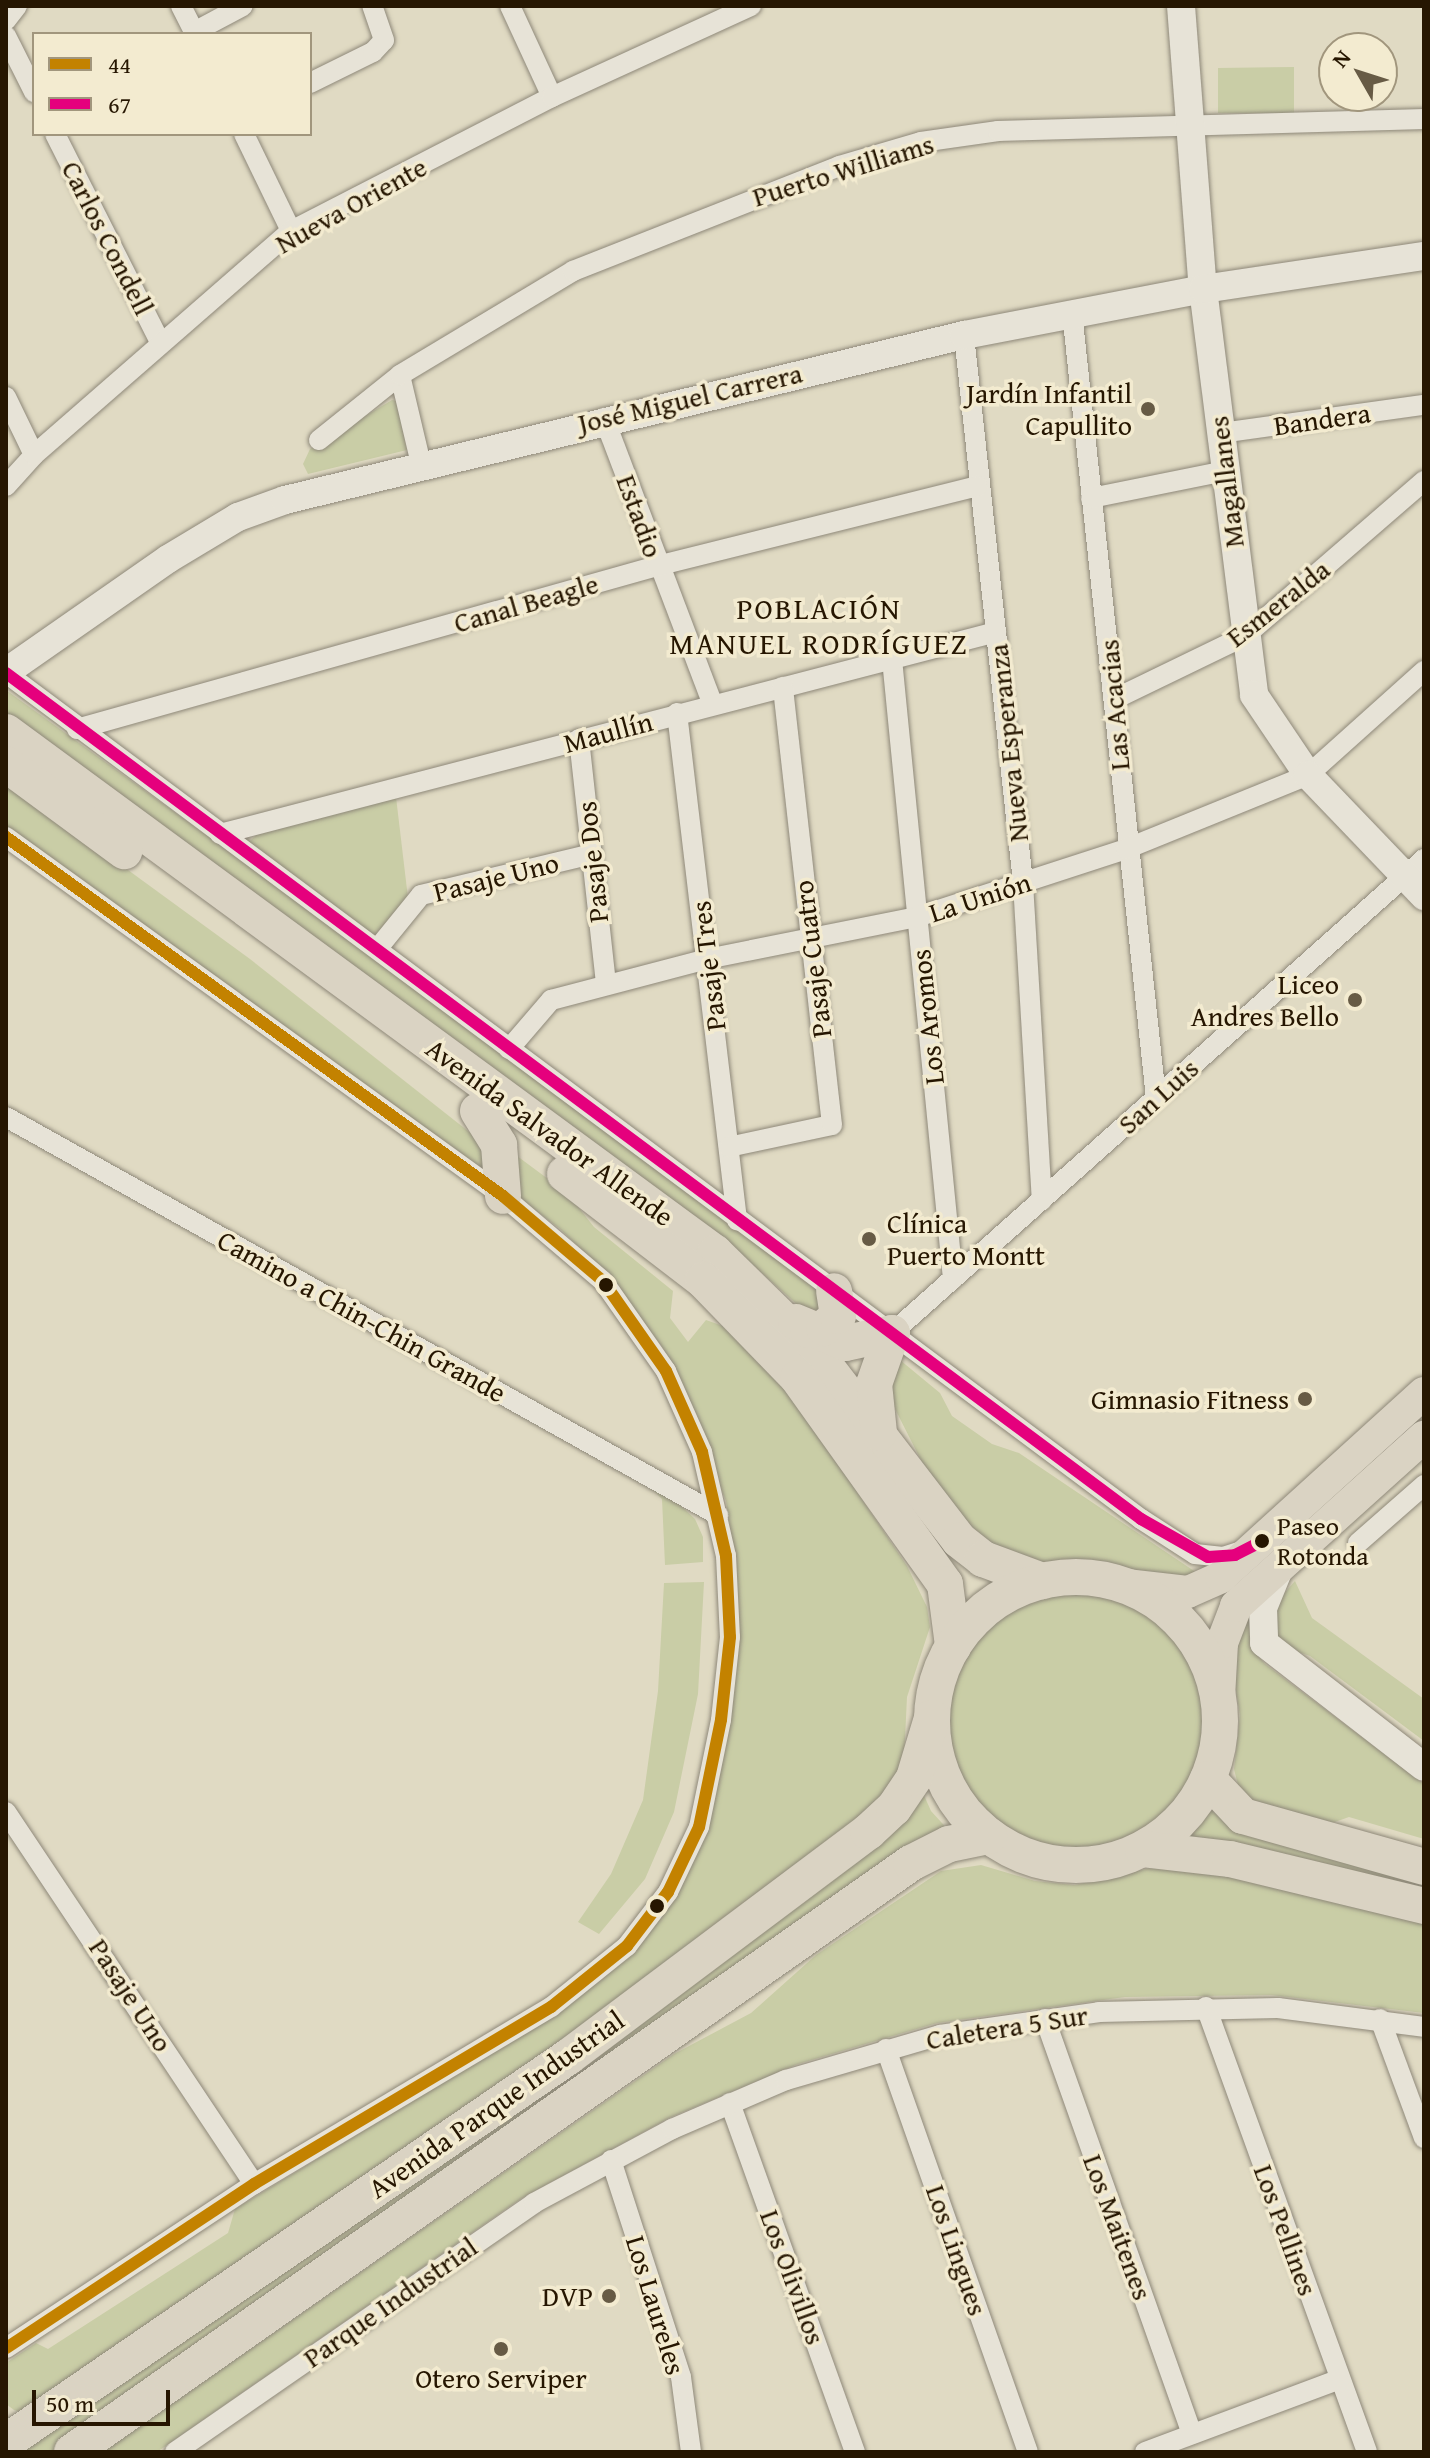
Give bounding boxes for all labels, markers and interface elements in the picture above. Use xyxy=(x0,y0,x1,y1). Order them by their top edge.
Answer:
legend xyxy=(32,32,312,136)
north arrow xyxy=(1318,32,1398,112)
text: N xyxy=(1324,42,1358,74)
text: 44 xyxy=(108,47,131,82)
text: 67 xyxy=(108,87,131,122)
street label: Puerto Williams xyxy=(748,126,938,214)
street label: Nueva Oriente xyxy=(270,150,432,260)
street label: Carlos Condell xyxy=(55,155,161,321)
street label: José Miguel Carrera xyxy=(574,356,806,440)
place label: Jardín Infantil Capullito xyxy=(966,376,1132,442)
street label: Bandera xyxy=(1271,396,1373,442)
marker: Jardín Infantil Capullito xyxy=(1139,400,1157,418)
street label: Magallanes xyxy=(1201,414,1251,550)
street label: Estadio xyxy=(610,470,670,562)
street label: Esmeralda xyxy=(1220,552,1336,654)
street label: Canal Beagle xyxy=(450,566,602,640)
district label: POBLACIÓN MANUEL RODRÍGUEZ xyxy=(669,590,969,660)
street label: Las Acacias xyxy=(1092,638,1136,772)
street label: Nueva Esperanza xyxy=(981,642,1035,844)
street label: Maullín xyxy=(560,704,656,760)
street label: Pasaje Dos xyxy=(569,800,615,924)
street label: Pasaje Uno xyxy=(430,845,562,909)
street label: La Unión xyxy=(925,865,1035,929)
street label: Pasaje Cuatro xyxy=(786,878,838,1040)
street label: Pasaje Tres xyxy=(683,899,733,1033)
street label: Los Aromos xyxy=(903,948,951,1086)
place label: Liceo Andres Bello xyxy=(1191,967,1339,1033)
marker: Liceo Andres Bello xyxy=(1346,991,1364,1009)
street label: Avenida Salvador Allende xyxy=(420,1031,680,1233)
street label: San Luis xyxy=(1111,1051,1205,1141)
place label: Clínica Puerto Montt xyxy=(887,1206,1045,1272)
street label: Camino a Chin-Chin Grande xyxy=(212,1223,512,1409)
marker: Clínica Puerto Montt xyxy=(858,1228,880,1250)
unlabelled marker xyxy=(598,1277,614,1293)
place label: Gimnasio Fitness xyxy=(1091,1382,1289,1416)
marker: Gimnasio Fitness xyxy=(1296,1390,1314,1408)
place label: Paseo Rotonda xyxy=(1277,1510,1368,1572)
marker: Paseo Rotonda xyxy=(1254,1533,1270,1549)
unlabelled marker xyxy=(649,1898,665,1914)
street label: Pasaje Uno xyxy=(82,1932,180,2058)
street label: Caletera 5 Sur xyxy=(924,1998,1090,2056)
street label: Avenida Parque Industrial xyxy=(362,2003,630,2205)
street label: Los Maitenes xyxy=(1076,2150,1160,2304)
street label: Los Pellines xyxy=(1247,2160,1325,2300)
street label: Los Lingues xyxy=(919,2180,995,2320)
street label: Los Olivillos xyxy=(753,2205,833,2349)
street label: Parque Industrial xyxy=(297,2230,483,2374)
street label: Los Laureles xyxy=(619,2231,693,2379)
place label: DVP xyxy=(542,2279,593,2313)
marker: DVP xyxy=(600,2287,618,2305)
marker: Otero Serviper xyxy=(492,2340,510,2358)
place label: Otero Serviper xyxy=(415,2361,587,2395)
scale bar xyxy=(36,2374,174,2424)
text: 50 m xyxy=(46,2386,94,2421)

